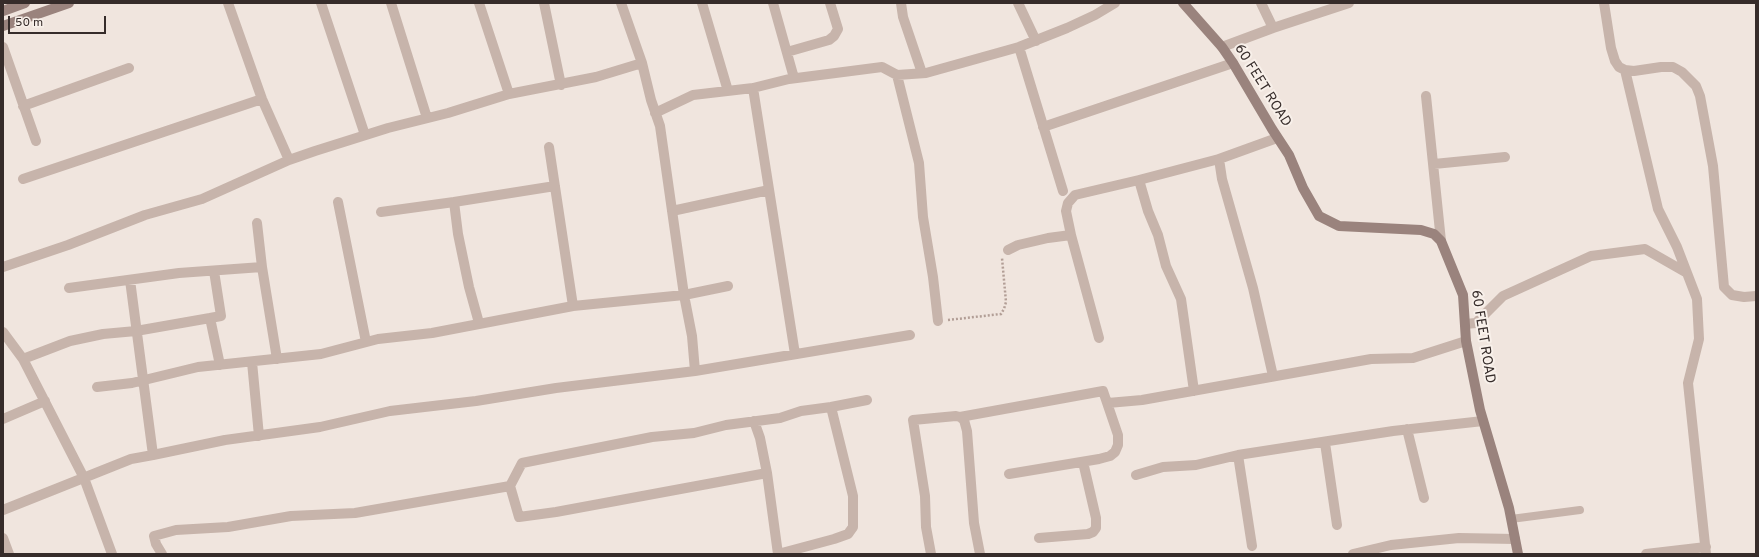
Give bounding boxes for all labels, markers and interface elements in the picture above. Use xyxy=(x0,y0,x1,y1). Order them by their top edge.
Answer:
scale bar xyxy=(10,8,108,34)
text: 50 m xyxy=(15,15,43,31)
street label: 60 FEET ROAD xyxy=(1230,42,1294,130)
street label: 60 FEET ROAD xyxy=(1466,289,1498,385)

